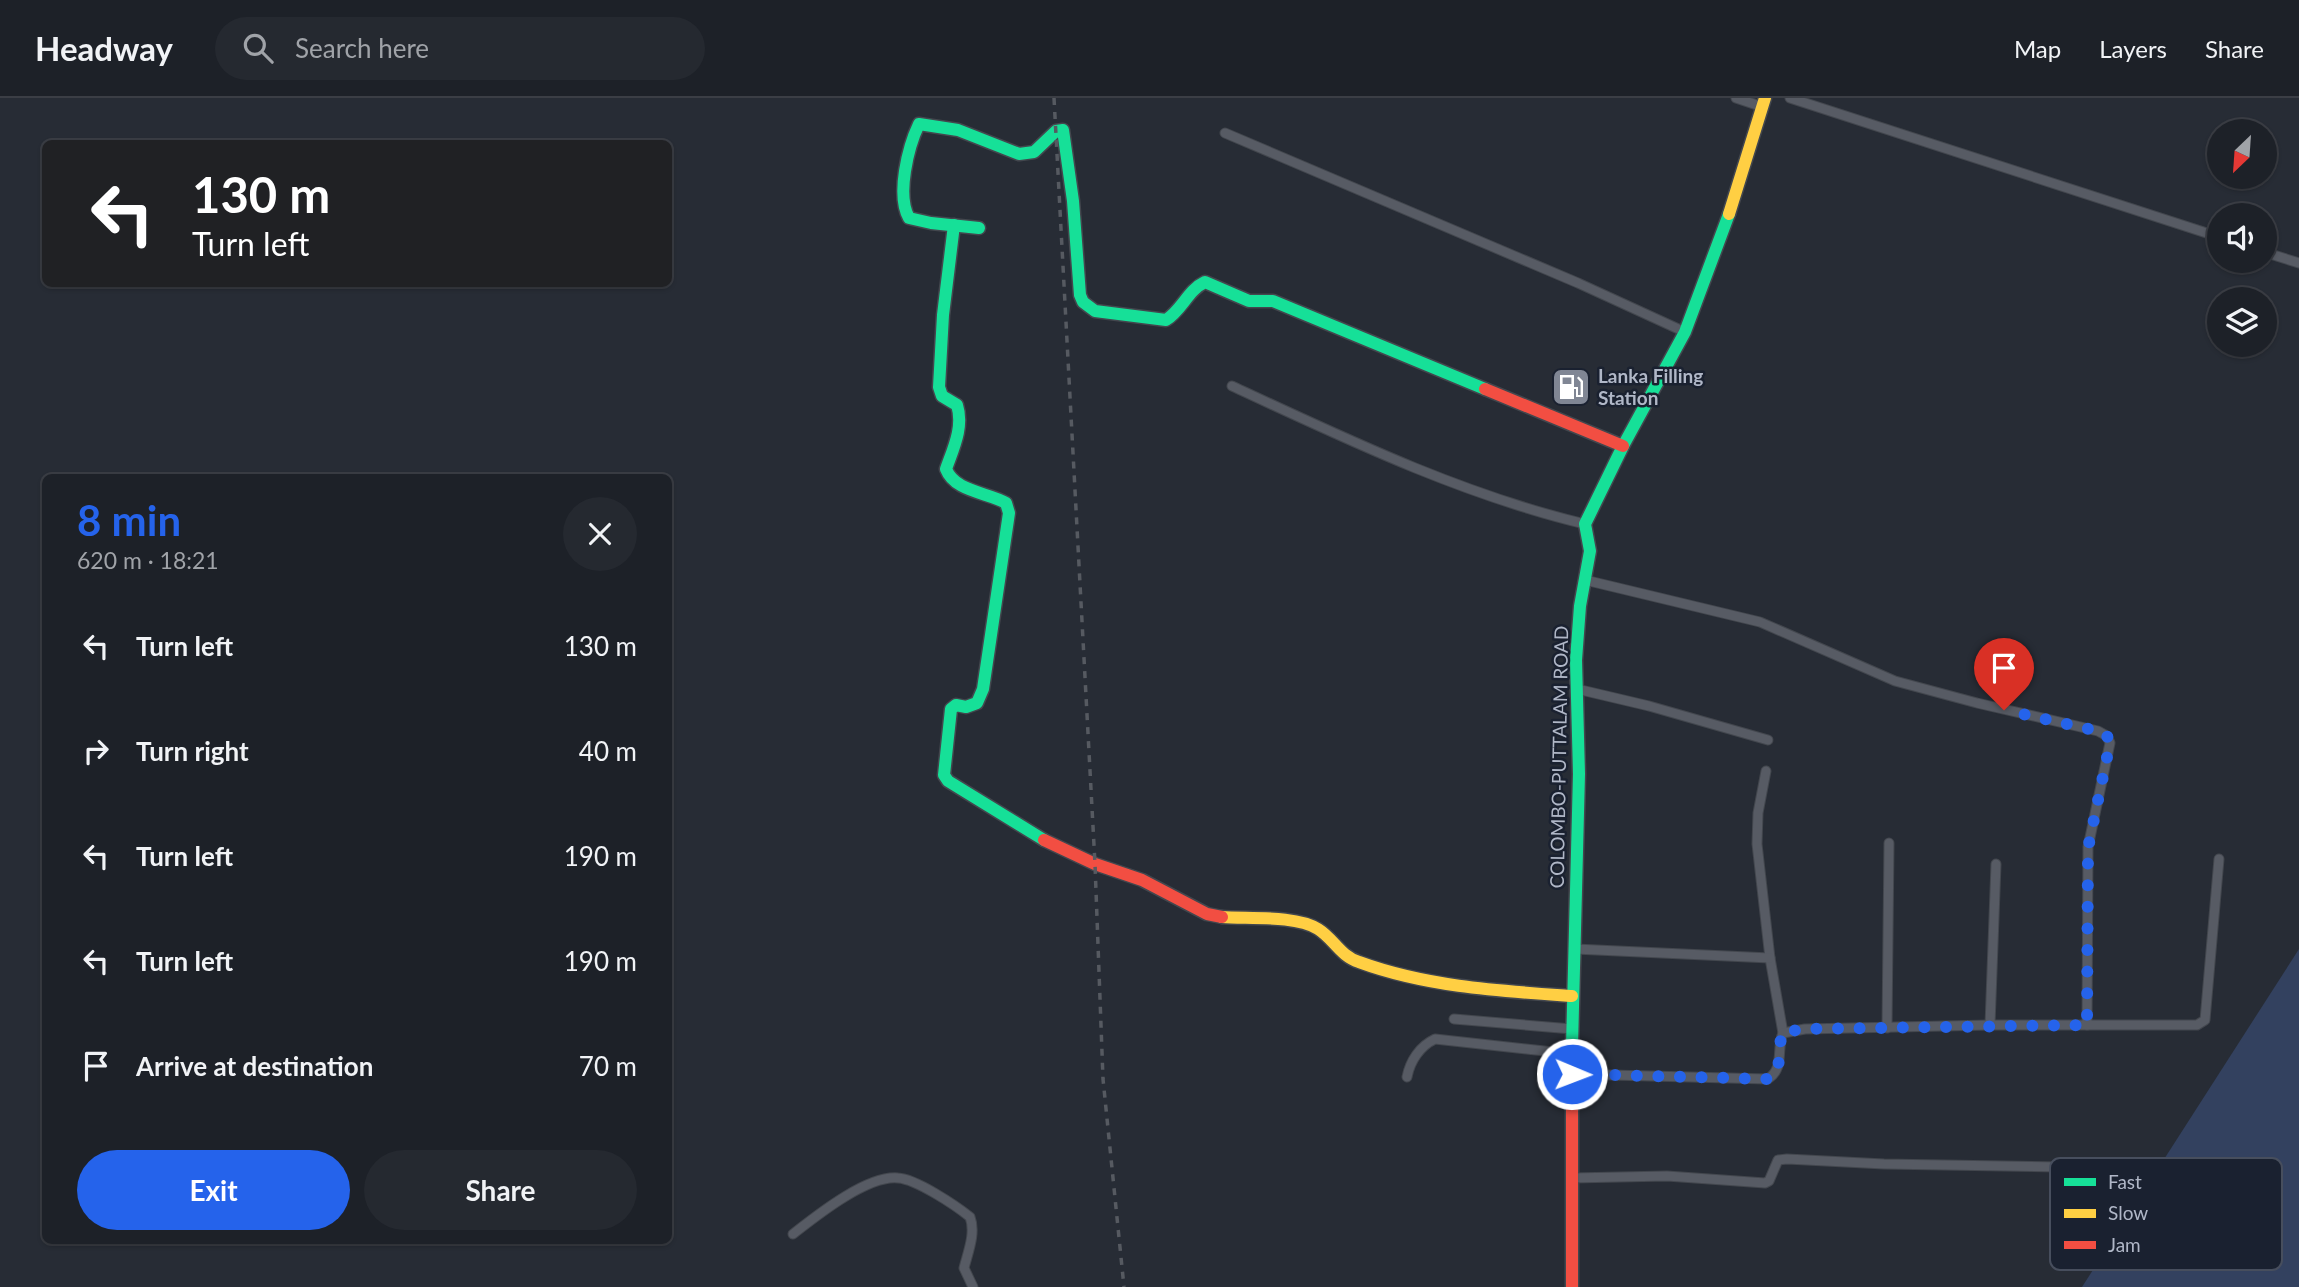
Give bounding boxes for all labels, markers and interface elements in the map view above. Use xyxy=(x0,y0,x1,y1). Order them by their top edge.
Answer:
search box xyxy=(215,17,705,80)
text: Headway xyxy=(35,28,173,68)
icon: search xyxy=(239,29,277,67)
text: Search here xyxy=(295,32,429,64)
text: Map xyxy=(2014,34,2061,63)
text: Layers xyxy=(2099,34,2167,63)
text: Share xyxy=(2205,34,2264,63)
north arrow xyxy=(2207,119,2277,189)
map controls xyxy=(2207,119,2277,357)
text: 130 m xyxy=(192,165,330,223)
icon: left xyxy=(77,168,168,259)
button: sound xyxy=(2207,203,2277,273)
text: Turn left xyxy=(192,224,309,263)
button: layers xyxy=(2207,287,2277,357)
place label: Lanka Filling Station xyxy=(1598,364,1703,409)
fuel station icon: Lanka Filling Station xyxy=(1550,366,1592,408)
text: 8 min xyxy=(77,495,181,545)
button: close xyxy=(563,497,637,571)
text: 620 m · 18:21 xyxy=(77,546,219,574)
street label: COLOMBO-PUTTALAM ROAD xyxy=(1545,626,1572,888)
icon: left xyxy=(77,627,115,665)
text: Turn left xyxy=(136,630,233,662)
text: 130 m xyxy=(564,630,637,662)
pin xyxy=(1974,638,2034,710)
icon: arrive xyxy=(1985,649,2023,687)
icon: right xyxy=(77,732,115,770)
text: Turn right xyxy=(136,735,249,767)
text: 40 m xyxy=(579,735,637,767)
icon: left xyxy=(77,837,115,875)
text: Turn left xyxy=(136,840,233,872)
text: 190 m xyxy=(564,840,637,872)
icon: left xyxy=(77,942,115,980)
text: Turn left xyxy=(136,945,233,977)
text: 190 m xyxy=(564,945,637,977)
position arrow xyxy=(1535,1037,1609,1111)
icon: arrive xyxy=(77,1047,115,1085)
text: Arrive at destination xyxy=(136,1050,373,1082)
text: 70 m xyxy=(579,1050,637,1082)
button: Exit xyxy=(77,1150,350,1230)
button: Share xyxy=(364,1150,637,1230)
legend xyxy=(2050,1158,2282,1270)
text: Fast xyxy=(2108,1170,2142,1193)
text: Slow xyxy=(2108,1201,2148,1224)
text: Jam xyxy=(2108,1233,2141,1256)

